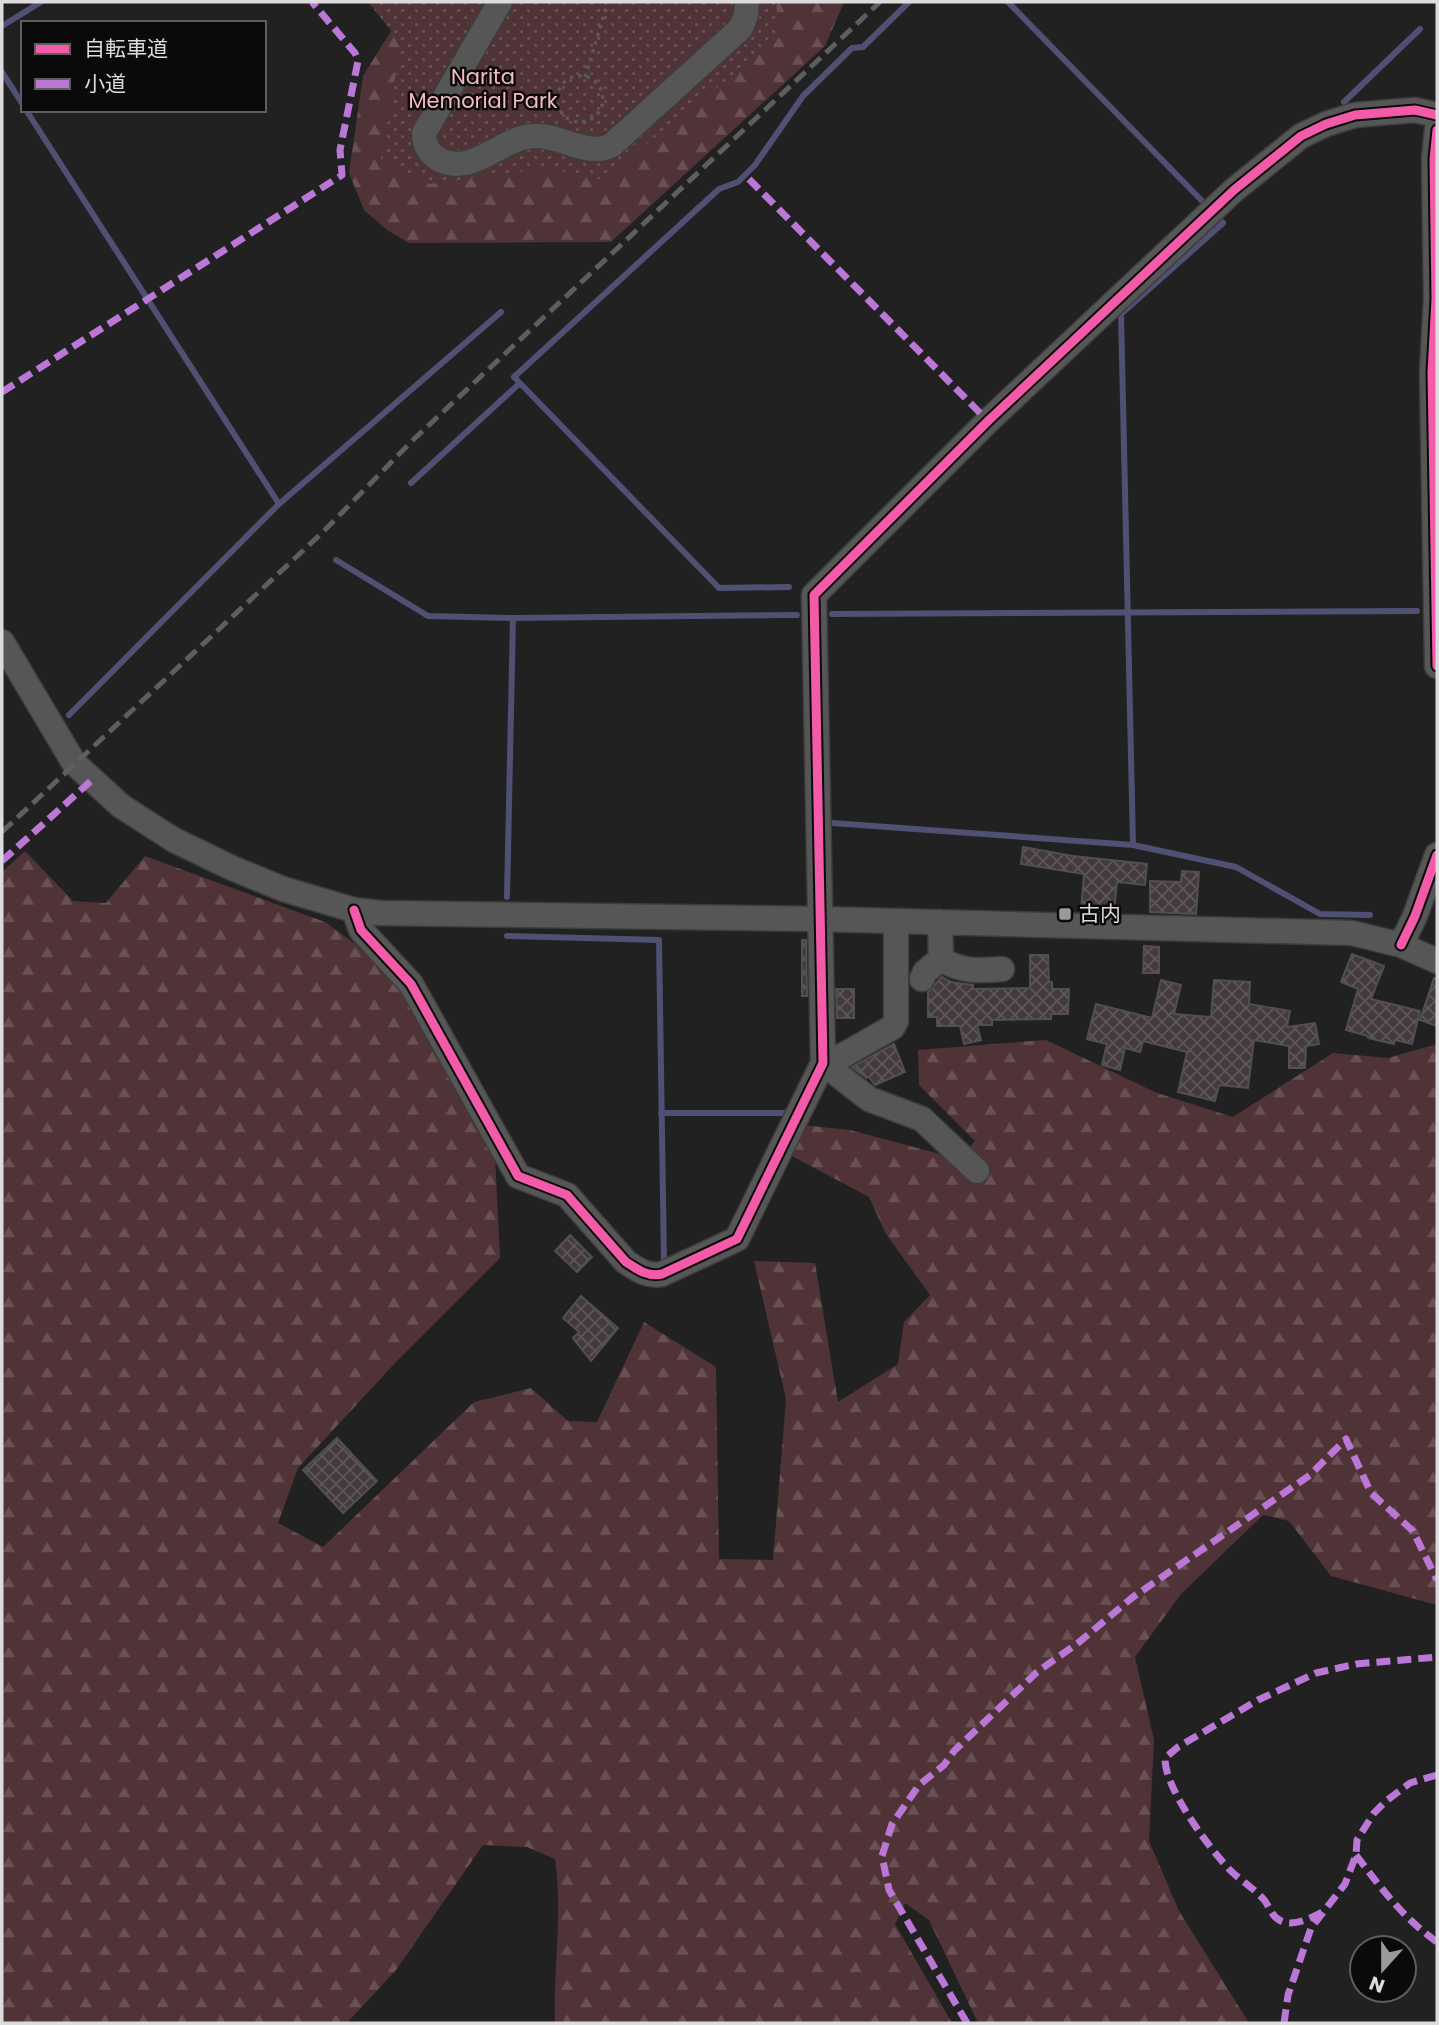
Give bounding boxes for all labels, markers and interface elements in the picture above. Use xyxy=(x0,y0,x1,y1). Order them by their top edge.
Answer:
legend xyxy=(21,21,266,112)
text: 自転車道 xyxy=(84,34,168,63)
park label: Narita Memorial Park xyxy=(408,62,558,115)
text: 小道 xyxy=(84,69,126,98)
place label: 古内 xyxy=(1079,899,1121,928)
marker: 古内 xyxy=(1057,906,1073,922)
north arrow xyxy=(1348,1934,1418,2004)
text: N xyxy=(1366,1969,1389,2000)

